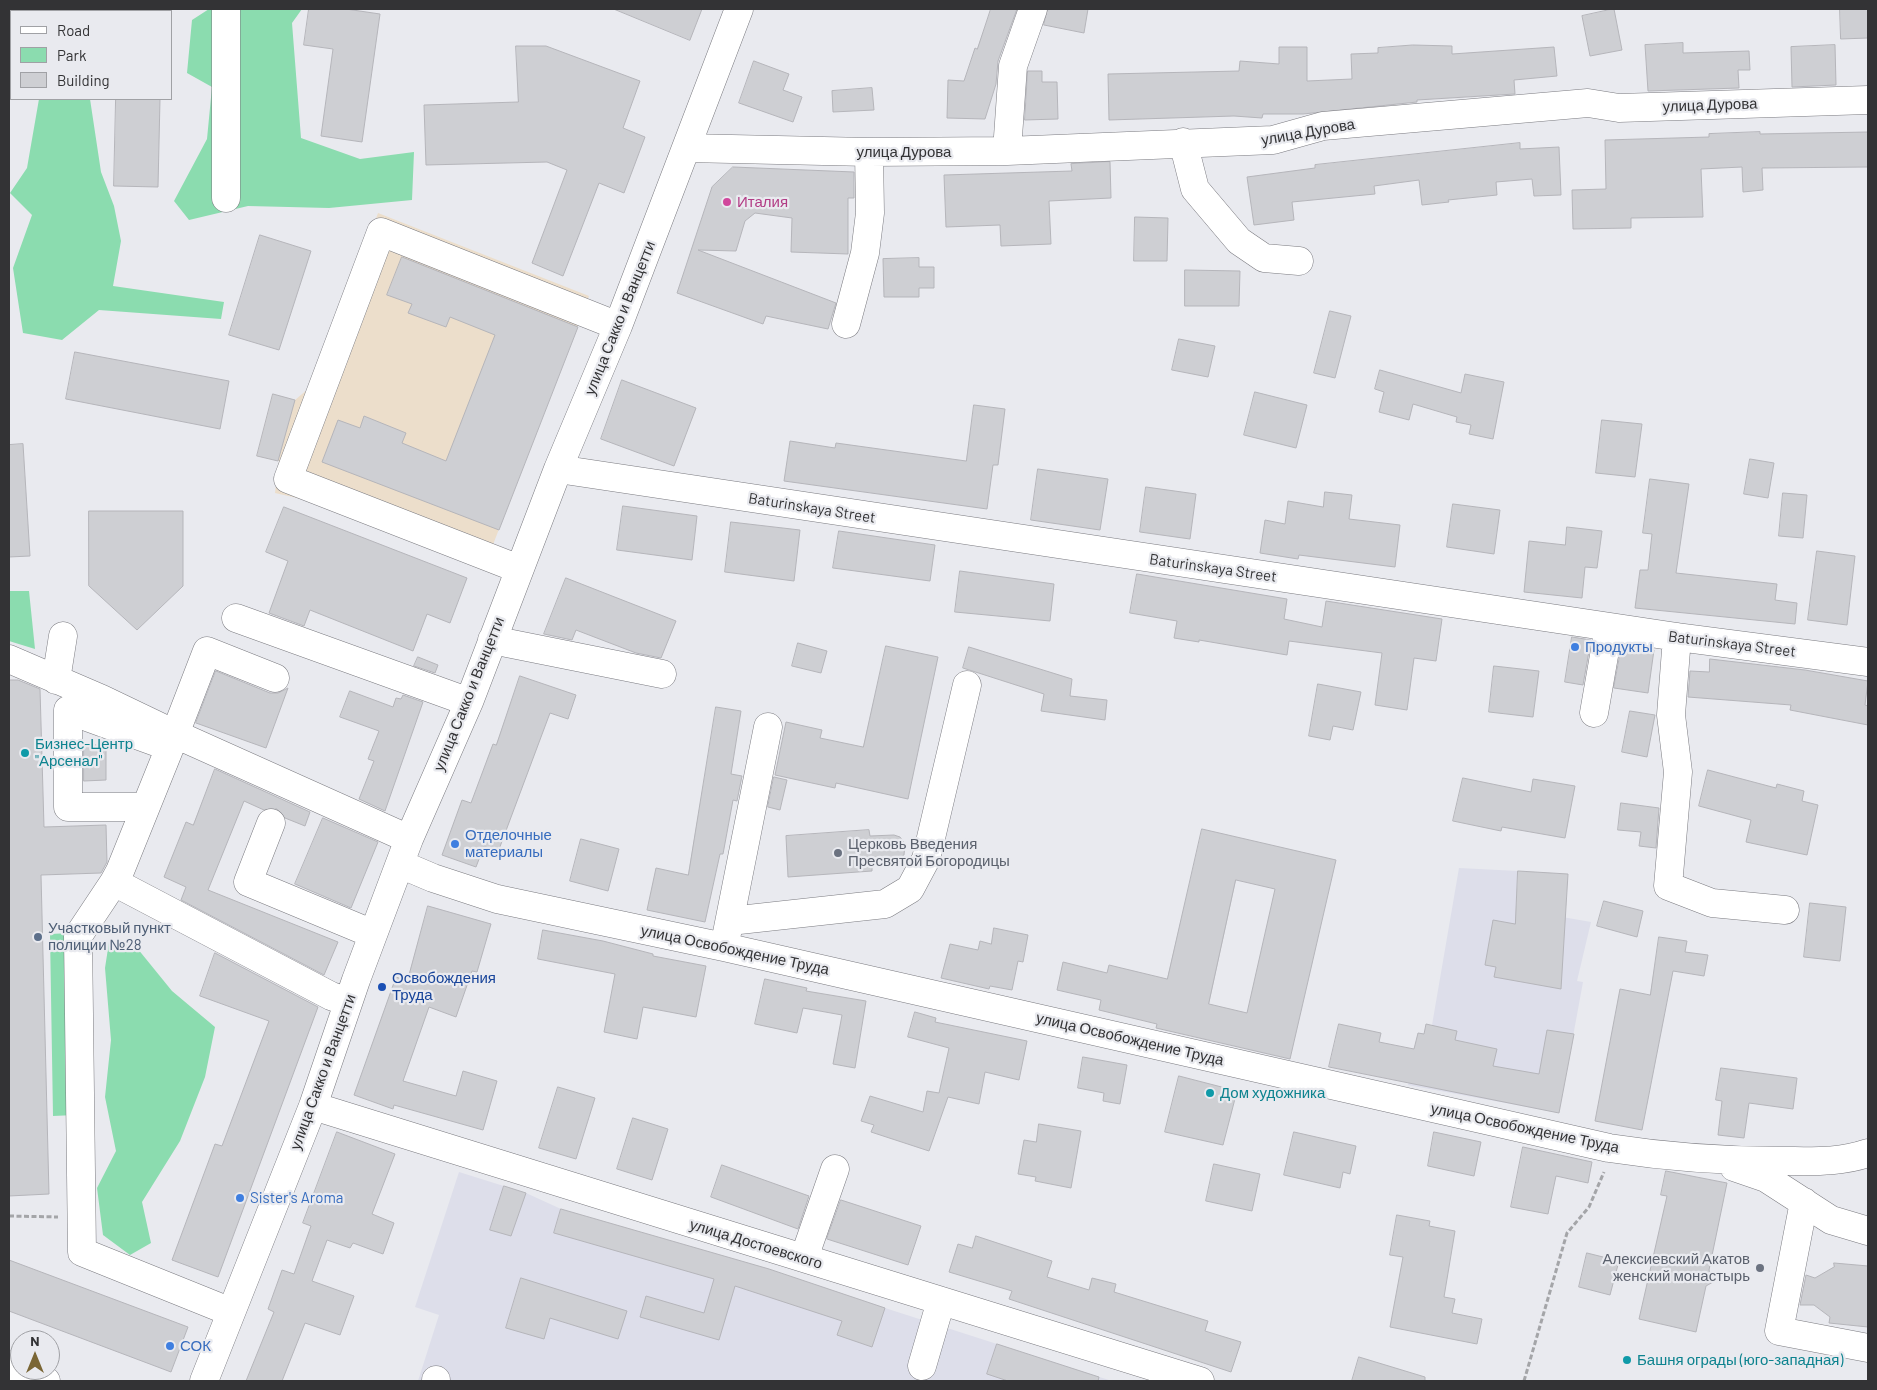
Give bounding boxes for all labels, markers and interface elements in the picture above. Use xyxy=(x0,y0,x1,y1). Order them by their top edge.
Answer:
legend xyxy=(10,10,172,100)
text: Road xyxy=(57,21,90,39)
text: Park xyxy=(57,46,86,64)
text: Building xyxy=(57,71,110,89)
street label: улица Дурова xyxy=(1662,94,1758,116)
street label: улица Дурова xyxy=(1260,115,1356,149)
street label: улица Дурова xyxy=(857,143,951,161)
place label: Италия xyxy=(737,193,788,211)
marker: Италия xyxy=(721,196,733,208)
street label: улица Сакко и Ванцетти xyxy=(581,238,659,398)
street label: Baturinskaya Street xyxy=(747,489,877,527)
street label: Baturinskaya Street xyxy=(1148,550,1278,586)
street label: улица Сакко и Ванцетти xyxy=(430,614,508,774)
street label: Baturinskaya Street xyxy=(1667,627,1797,661)
place label: Продукты xyxy=(1585,638,1653,656)
marker: Продукты xyxy=(1569,641,1581,653)
place label: Бизнес-Центр "Арсенал" xyxy=(35,735,133,770)
marker: Бизнес-Центр "Арсенал" xyxy=(19,747,31,759)
place label: Отделочные материалы xyxy=(465,826,552,861)
place label: Церковь Введения Пресвятой Богородицы xyxy=(848,835,1010,870)
marker: Отделочные материалы xyxy=(449,838,461,850)
marker: Церковь Введения Пресвятой Богородицы xyxy=(832,847,844,859)
place label: Участковый пункт полиции №28 xyxy=(48,919,171,954)
street label: улица Освобождение Труда xyxy=(639,921,831,979)
marker: Участковый пункт полиции №28 xyxy=(32,931,44,943)
place label: Освобождения Труда xyxy=(392,969,496,1004)
marker: Освобождения Труда xyxy=(376,981,388,993)
street label: улица Сакко и Ванцетти xyxy=(286,992,360,1152)
street label: улица Освобождение Труда xyxy=(1034,1009,1226,1069)
place label: Дом художника xyxy=(1220,1084,1325,1102)
marker: Дом художника xyxy=(1204,1087,1216,1099)
street label: улица Освобождение Труда xyxy=(1429,1099,1621,1157)
place label: Sister's Aroma xyxy=(250,1189,343,1207)
marker: Sister's Aroma xyxy=(234,1192,246,1204)
street label: улица Достоевского xyxy=(688,1215,824,1273)
place label: Алексиевский Акатов женский монастырь xyxy=(1602,1250,1750,1285)
marker: Алексиевский Акатов женский монастырь xyxy=(1754,1262,1766,1274)
north arrow xyxy=(10,1330,60,1380)
text: N xyxy=(30,1332,40,1349)
place label: СОК xyxy=(180,1337,211,1355)
marker: СОК xyxy=(164,1340,176,1352)
place label: Башня ограды (юго-западная) xyxy=(1637,1351,1843,1369)
marker: Башня ограды (юго-западная) xyxy=(1621,1354,1633,1366)

